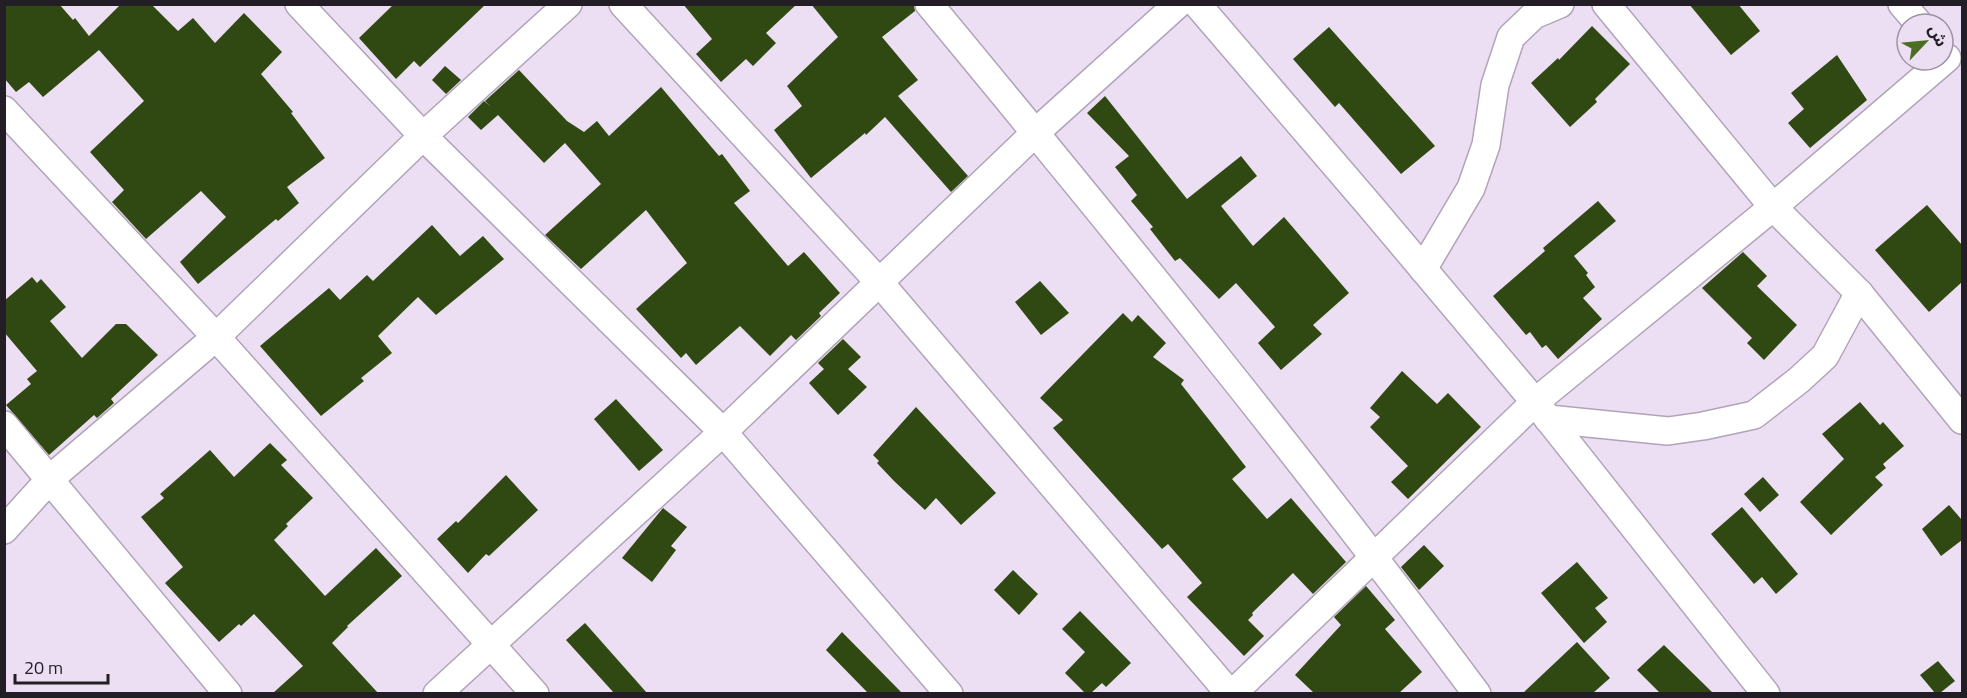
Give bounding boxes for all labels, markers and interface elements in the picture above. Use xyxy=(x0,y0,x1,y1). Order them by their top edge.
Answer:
north arrow xyxy=(1895,12,1955,72)
text: ش xyxy=(1923,20,1954,51)
scale bar xyxy=(15,647,108,685)
text: 20 m xyxy=(24,654,63,681)

